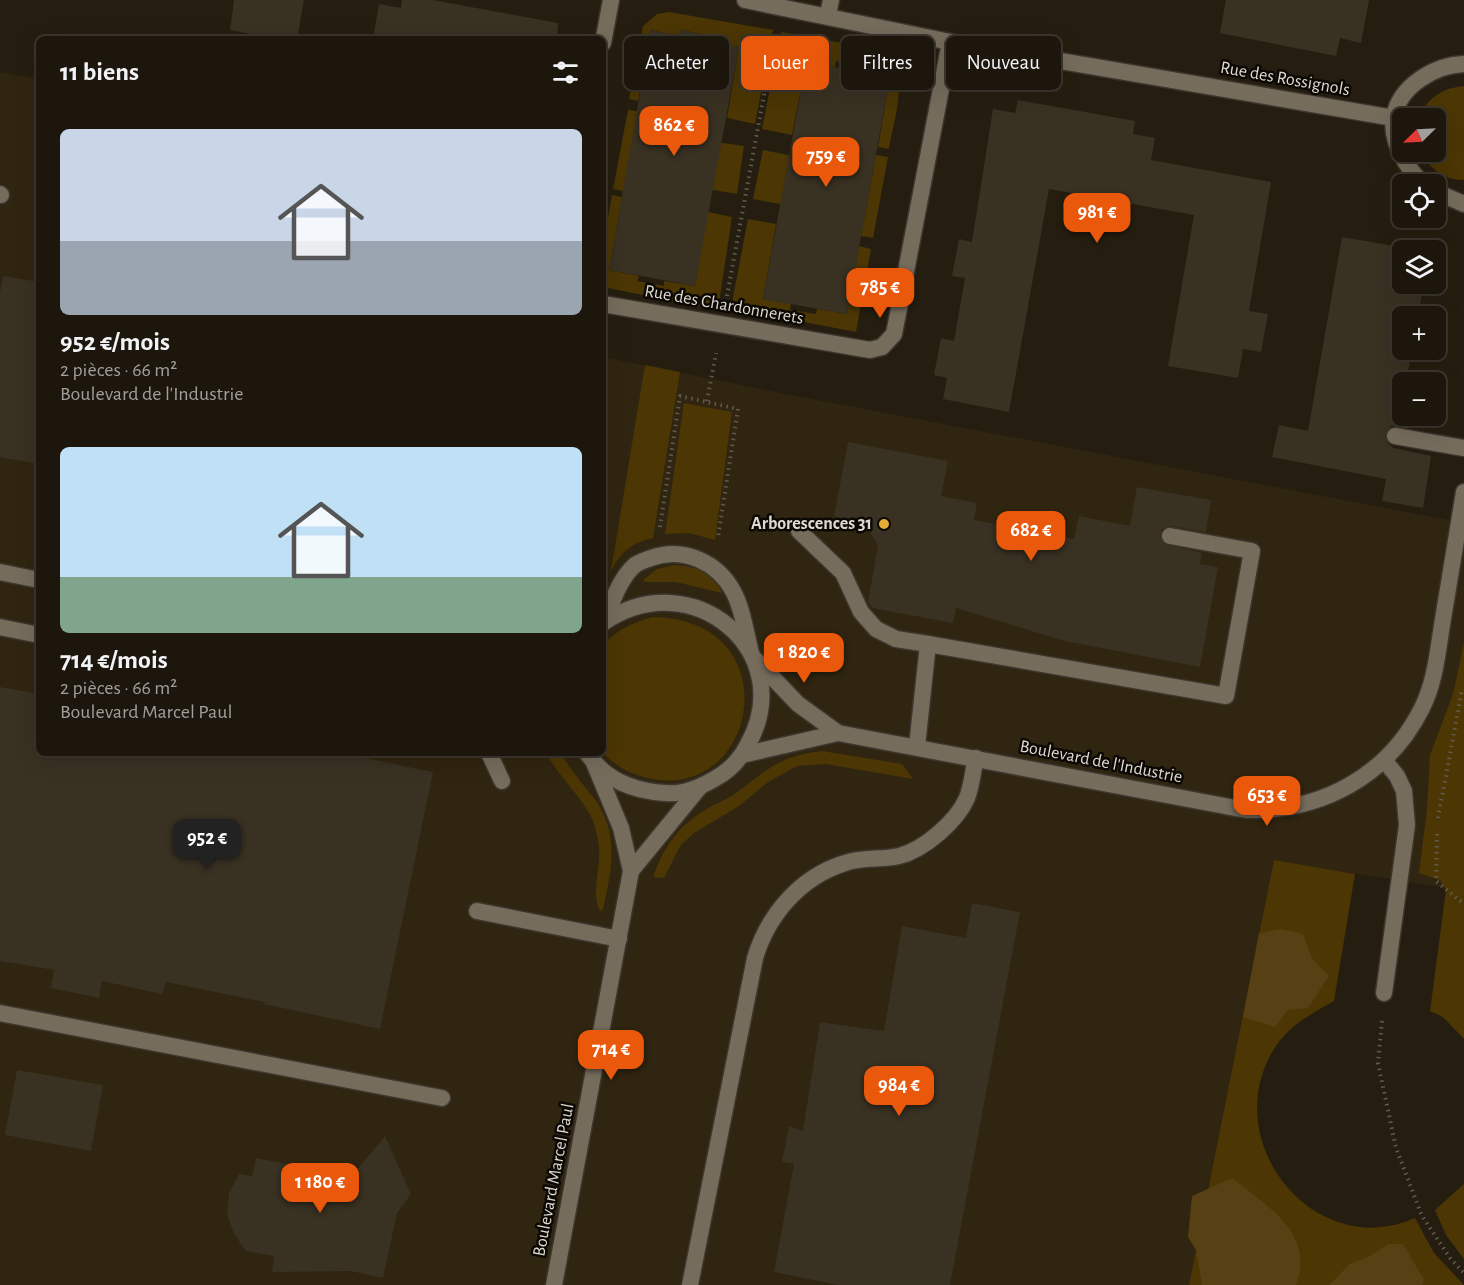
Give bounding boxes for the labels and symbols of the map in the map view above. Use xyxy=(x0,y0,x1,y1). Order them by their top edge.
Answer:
street label: Rue des Rossignols xyxy=(1219,59,1351,99)
pin: 862 € xyxy=(632,106,716,157)
north arrow xyxy=(1392,108,1446,162)
pin: 759 € xyxy=(784,137,868,188)
pin: 981 € xyxy=(1055,193,1139,244)
pin: 785 € xyxy=(838,268,922,319)
street label: Rue des Chardonnerets xyxy=(643,282,805,328)
pin: 682 € xyxy=(989,511,1073,562)
place label: Arborescences 31 xyxy=(751,515,872,533)
marker: Arborescences 31 xyxy=(877,517,891,531)
pin: 1 820 € xyxy=(749,633,859,684)
street label: Boulevard de l'Industrie xyxy=(1018,737,1184,787)
pin: 653 € xyxy=(1225,776,1309,827)
pin: 952 € xyxy=(165,819,249,870)
pin: 714 € xyxy=(569,1030,653,1081)
pin: 984 € xyxy=(857,1066,941,1117)
street label: Boulevard Marcel Paul xyxy=(530,1102,578,1258)
pin: 1 180 € xyxy=(265,1163,375,1214)

